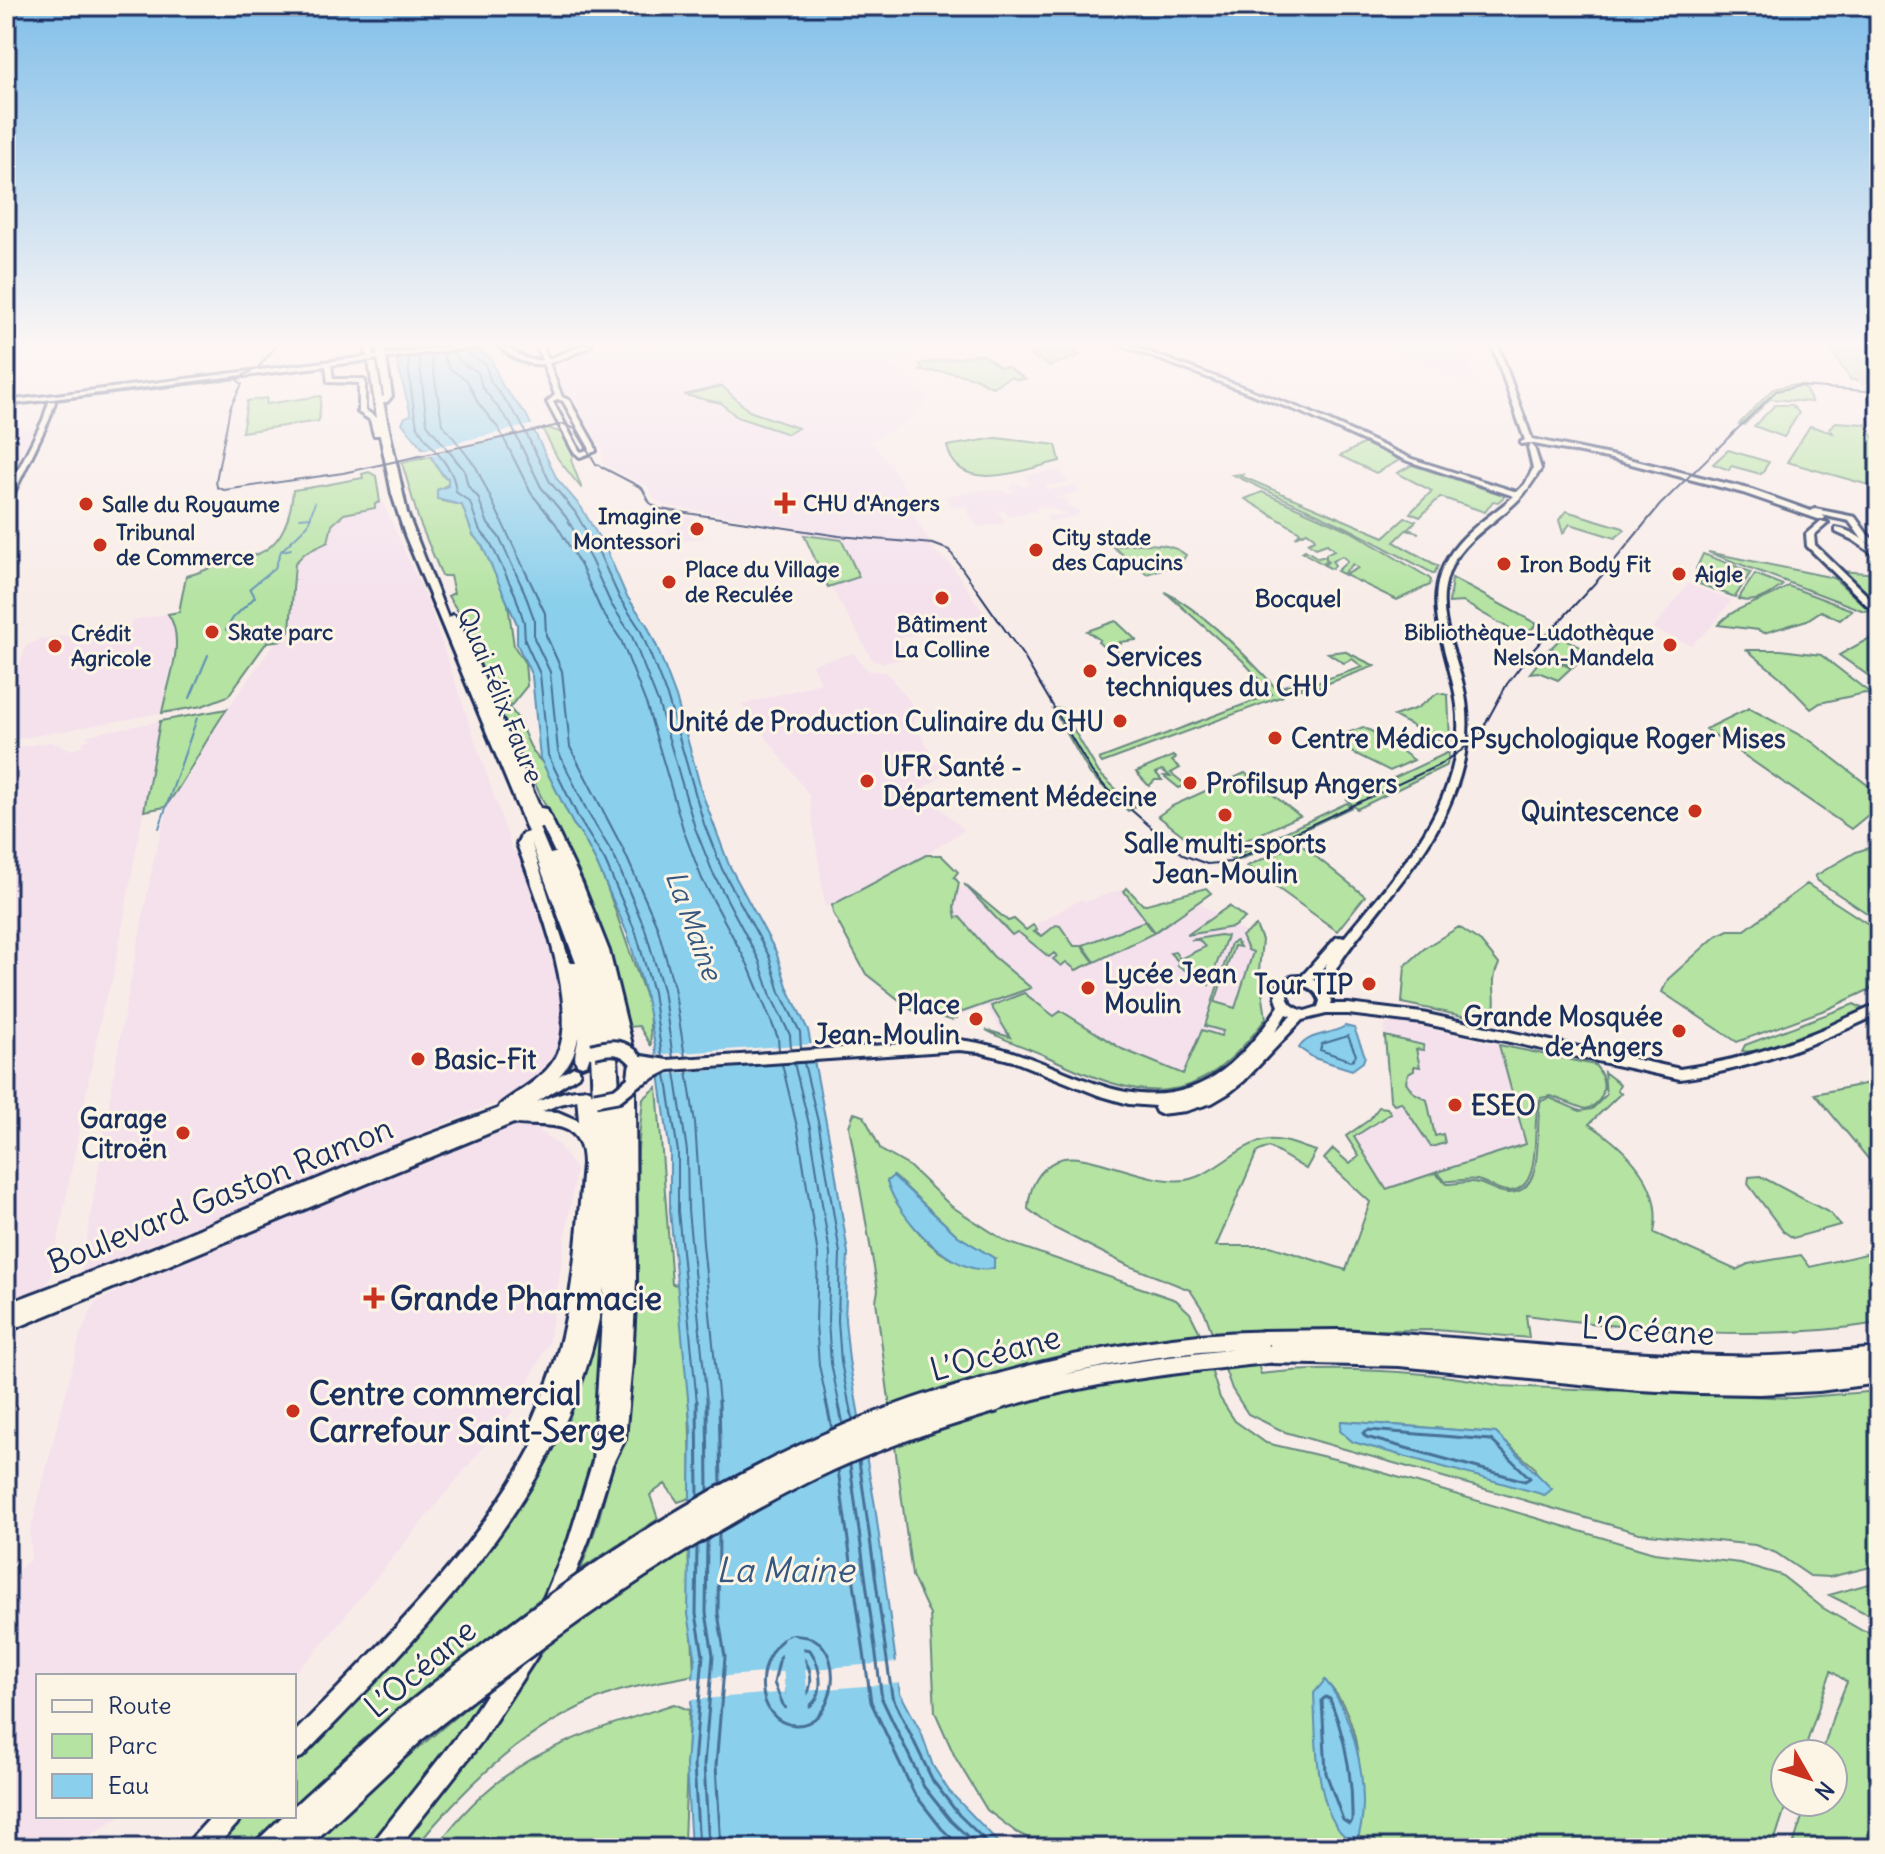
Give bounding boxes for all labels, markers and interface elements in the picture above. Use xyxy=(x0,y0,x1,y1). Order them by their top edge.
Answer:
place label: CHU d'Angers xyxy=(803,489,940,517)
place label: Salle du Royaume xyxy=(102,490,280,518)
marker: CHU d'Angers xyxy=(774,492,796,514)
marker: Salle du Royaume xyxy=(77,495,95,513)
place label: Imagine Montessori xyxy=(573,502,681,555)
place label: Tribunal de Commerce xyxy=(116,518,255,571)
marker: Imagine Montessori xyxy=(688,520,706,538)
place label: City stade des Capucins xyxy=(1052,523,1183,576)
marker: Tribunal de Commerce xyxy=(91,536,109,554)
marker: City stade des Capucins xyxy=(1027,541,1045,559)
place label: Iron Body Fit xyxy=(1520,550,1651,578)
place label: Place du Village de Reculée xyxy=(685,555,840,608)
marker: Iron Body Fit xyxy=(1495,555,1513,573)
place label: Aigle xyxy=(1695,560,1743,588)
marker: Aigle xyxy=(1670,565,1688,583)
marker: Place du Village de Reculée xyxy=(660,573,678,591)
district label: Bocquel xyxy=(1255,583,1341,613)
marker: Bâtiment La Colline xyxy=(933,589,951,607)
street label: Quai Félix Faure xyxy=(451,602,551,788)
place label: Bâtiment La Colline xyxy=(894,610,990,663)
place label: Skate parc xyxy=(228,618,333,646)
place label: Bibliothèque-Ludothèque Nelson-Mandela xyxy=(1404,618,1654,671)
place label: Crédit Agricole xyxy=(71,619,152,672)
marker: Skate parc xyxy=(203,623,221,641)
marker: Bibliothèque-Ludothèque Nelson-Mandela xyxy=(1661,636,1679,654)
marker: Crédit Agricole xyxy=(46,637,64,655)
place label: Services techniques du CHU xyxy=(1106,640,1329,703)
marker: Services techniques du CHU xyxy=(1081,662,1099,680)
place label: Unité de Production Culinaire du CHU xyxy=(668,705,1104,738)
marker: Unité de Production Culinaire du CHU xyxy=(1111,712,1129,730)
place label: Centre Médico-Psychologique Roger Mises xyxy=(1291,722,1786,755)
marker: Centre Médico-Psychologique Roger Mises xyxy=(1266,729,1284,747)
place label: UFR Santé - Département Médecine xyxy=(883,750,1157,813)
place label: Profilsup Angers xyxy=(1206,767,1398,800)
marker: UFR Santé - Département Médecine xyxy=(858,772,876,790)
marker: Profilsup Angers xyxy=(1181,774,1199,792)
place label: Quintescence xyxy=(1521,795,1679,828)
marker: Quintescence xyxy=(1686,802,1704,820)
marker: Salle multi-sports Jean-Moulin xyxy=(1216,806,1234,824)
place label: Salle multi-sports Jean-Moulin xyxy=(1124,827,1326,890)
water label: La Maine xyxy=(658,865,731,986)
place label: Lycée Jean Moulin xyxy=(1104,957,1237,1020)
place label: Tour TIP xyxy=(1254,968,1353,1001)
marker: Tour TIP xyxy=(1360,975,1378,993)
marker: Lycée Jean Moulin xyxy=(1079,979,1097,997)
place label: Place Jean-Moulin xyxy=(815,988,960,1051)
place label: Grande Mosquée de Angers xyxy=(1464,1000,1663,1063)
marker: Place Jean-Moulin xyxy=(967,1010,985,1028)
marker: Grande Mosquée de Angers xyxy=(1670,1022,1688,1040)
place label: Basic-Fit xyxy=(434,1043,536,1076)
marker: Basic-Fit xyxy=(409,1050,427,1068)
place label: ESEO xyxy=(1471,1089,1536,1122)
marker: ESEO xyxy=(1446,1096,1464,1114)
place label: Garage Citroën xyxy=(80,1102,167,1165)
street label: Boulevard Gaston Ramon xyxy=(41,1107,399,1283)
marker: Garage Citroën xyxy=(174,1124,192,1142)
place label: Grande Pharmacie xyxy=(390,1278,662,1319)
marker: Grande Pharmacie xyxy=(365,1289,383,1307)
street label: L’Océane xyxy=(1580,1306,1716,1354)
street label: L’Océane xyxy=(925,1316,1065,1390)
place label: Centre commercial Carrefour Saint-Serge xyxy=(309,1373,625,1451)
marker: Centre commercial Carrefour Saint-Serge xyxy=(284,1402,302,1420)
water label: La Maine xyxy=(716,1548,857,1591)
street label: L’Océane xyxy=(356,1609,484,1727)
legend xyxy=(36,1674,296,1818)
text: Route xyxy=(108,1690,171,1720)
text: Parc xyxy=(108,1730,157,1760)
north arrow xyxy=(1769,1738,1849,1818)
text: Eau xyxy=(108,1770,149,1800)
text: N xyxy=(1809,1776,1840,1805)

